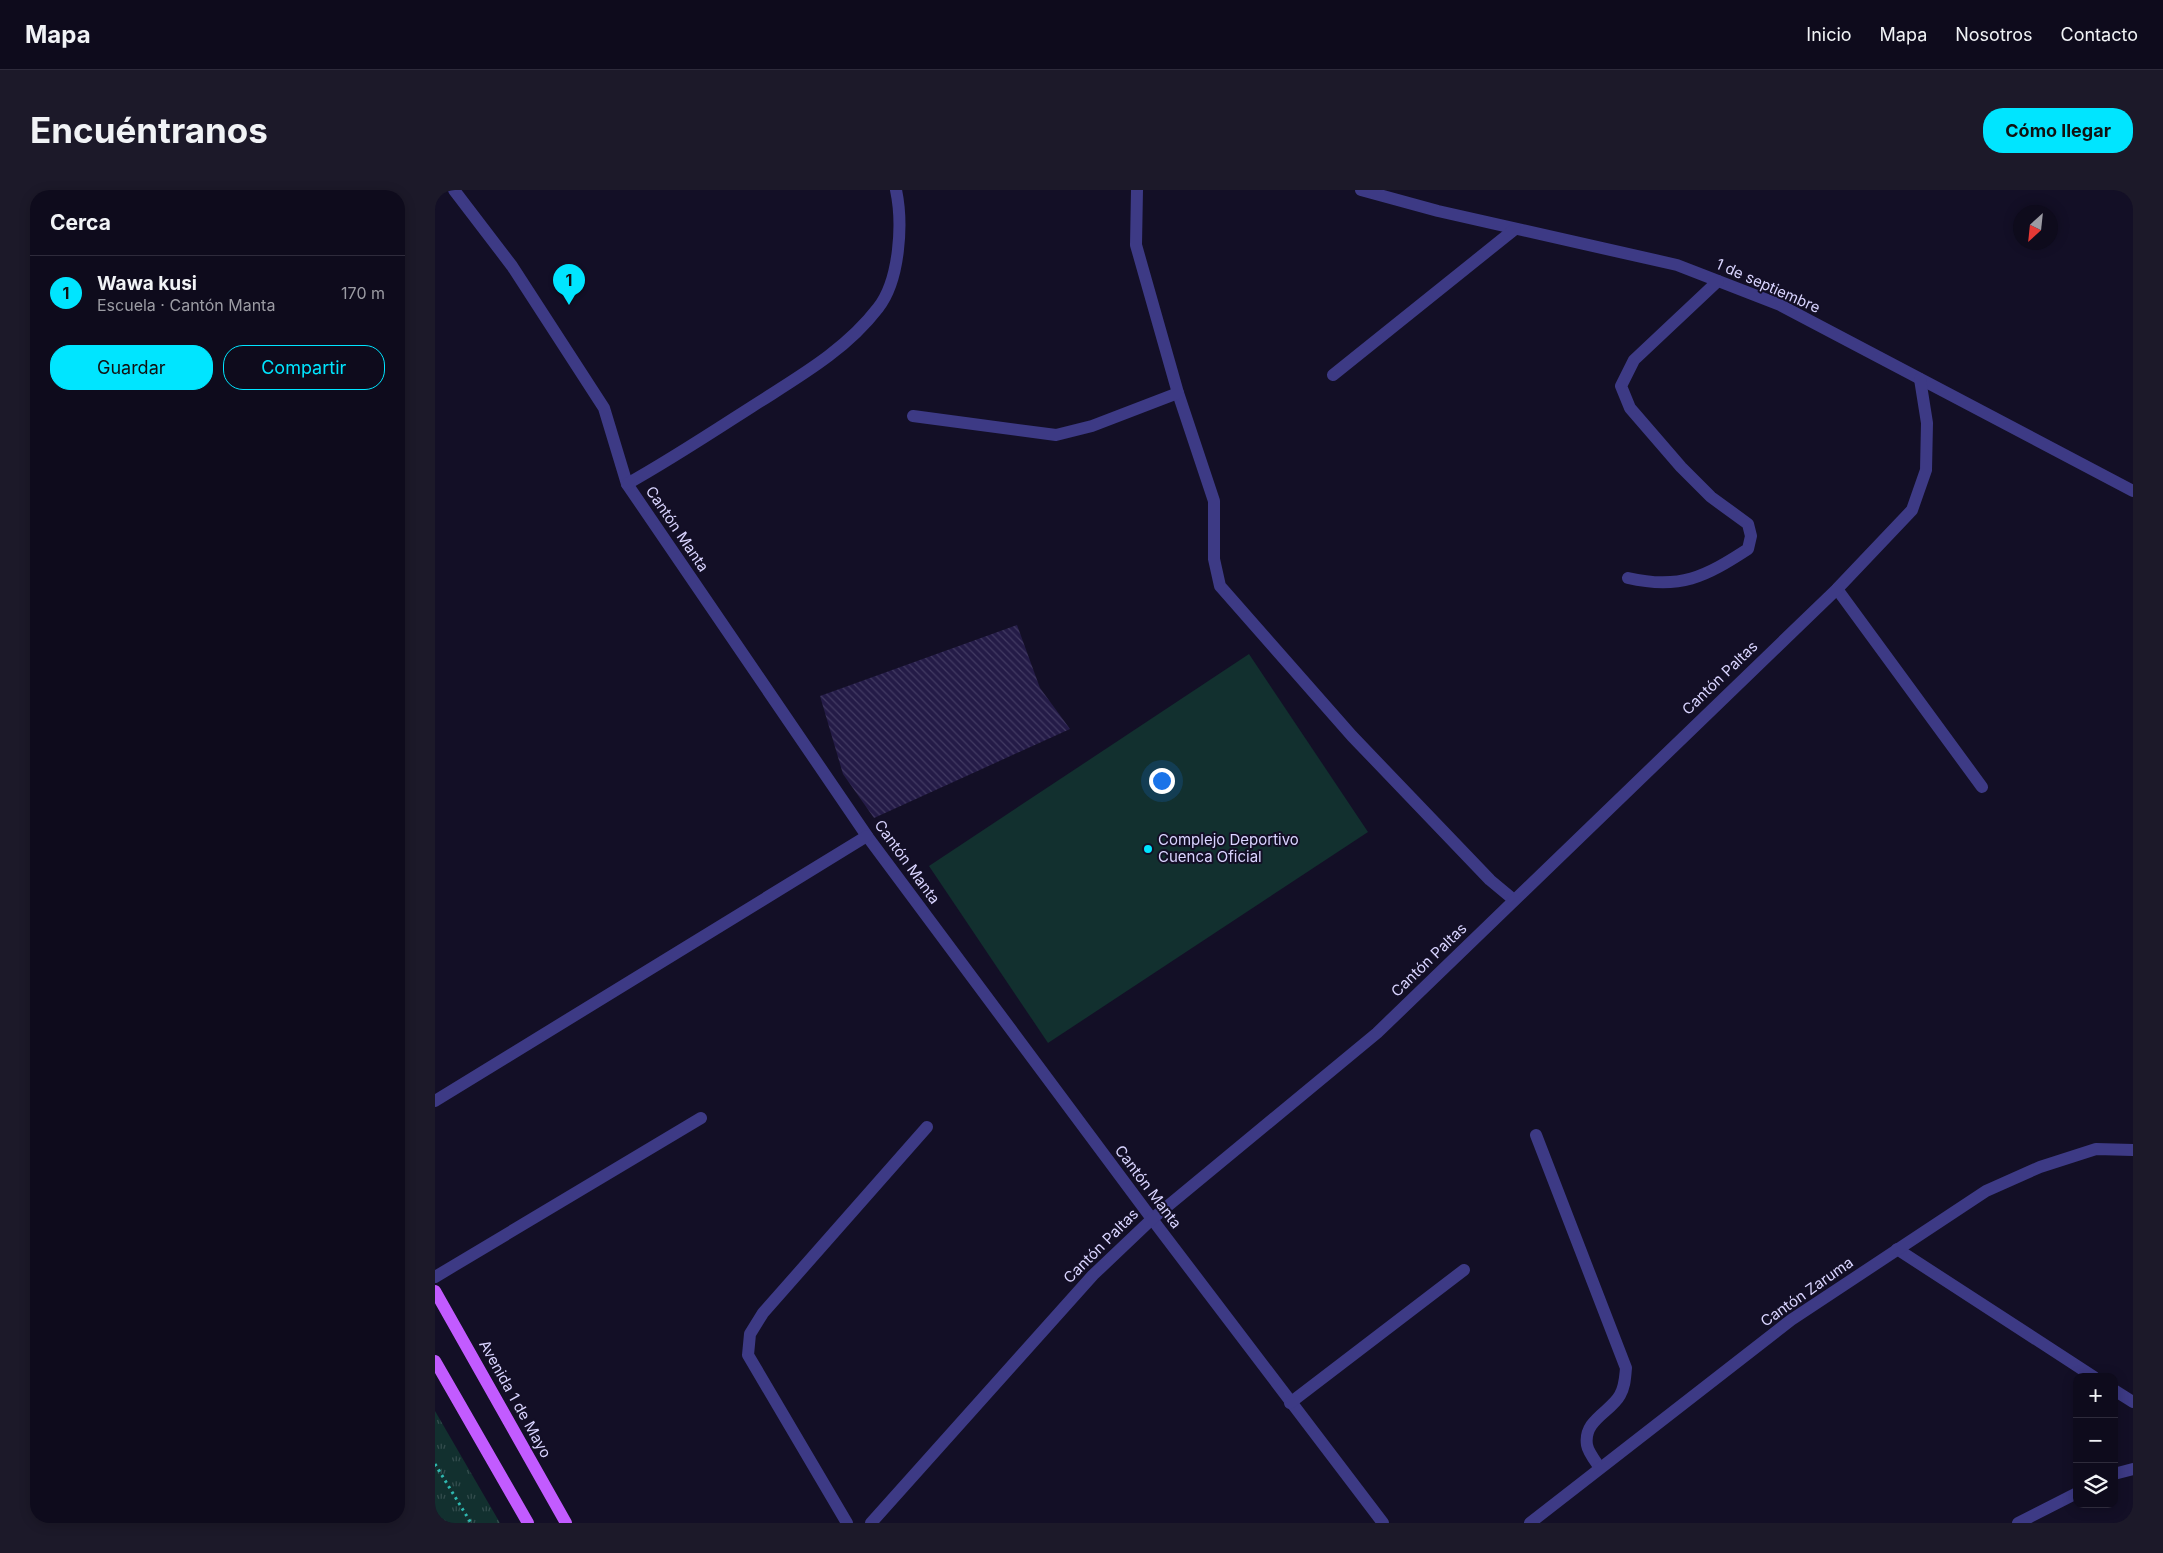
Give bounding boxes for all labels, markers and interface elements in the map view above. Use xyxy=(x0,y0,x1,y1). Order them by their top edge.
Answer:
text: Mapa xyxy=(25,20,91,49)
text: Inicio xyxy=(1806,24,1852,45)
text: Mapa xyxy=(1880,24,1927,45)
text: Nosotros xyxy=(1955,24,2033,45)
text: Contacto xyxy=(2061,24,2138,45)
button: Cómo llegar xyxy=(1983,108,2133,153)
text: Encuéntranos xyxy=(30,109,268,151)
north arrow xyxy=(2013,205,2058,250)
text: Cerca xyxy=(50,210,111,235)
street label: 1 de septiembre xyxy=(1713,254,1823,317)
pin: 1 xyxy=(553,264,585,305)
text: Wawa kusi xyxy=(97,272,197,295)
text: 1 xyxy=(63,283,69,303)
text: 170 m xyxy=(341,283,385,303)
text: Escuela · Cantón Manta xyxy=(97,295,275,315)
button: Guardar xyxy=(50,345,213,390)
button: Compartir xyxy=(223,345,385,390)
street label: Cantón Manta xyxy=(642,482,713,575)
street label: Cantón Paltas xyxy=(1678,637,1762,719)
your location xyxy=(1149,768,1175,794)
street label: Cantón Manta xyxy=(871,816,944,907)
place label: Complejo Deportivo Cuenca Oficial xyxy=(1158,830,1299,866)
marker: Complejo Deportivo Cuenca Oficial xyxy=(1142,843,1154,855)
street label: Cantón Paltas xyxy=(1387,919,1471,1001)
street label: Cantón Manta xyxy=(1111,1141,1186,1232)
street label: Cantón Paltas xyxy=(1059,1204,1142,1287)
street label: Cantón Zaruma xyxy=(1757,1253,1857,1331)
street label: Avenida 1 de Mayo xyxy=(475,1336,556,1461)
map controls xyxy=(2073,1373,2118,1508)
button: + xyxy=(2073,1373,2118,1418)
button: − xyxy=(2073,1418,2118,1463)
button: layers xyxy=(2073,1463,2118,1508)

